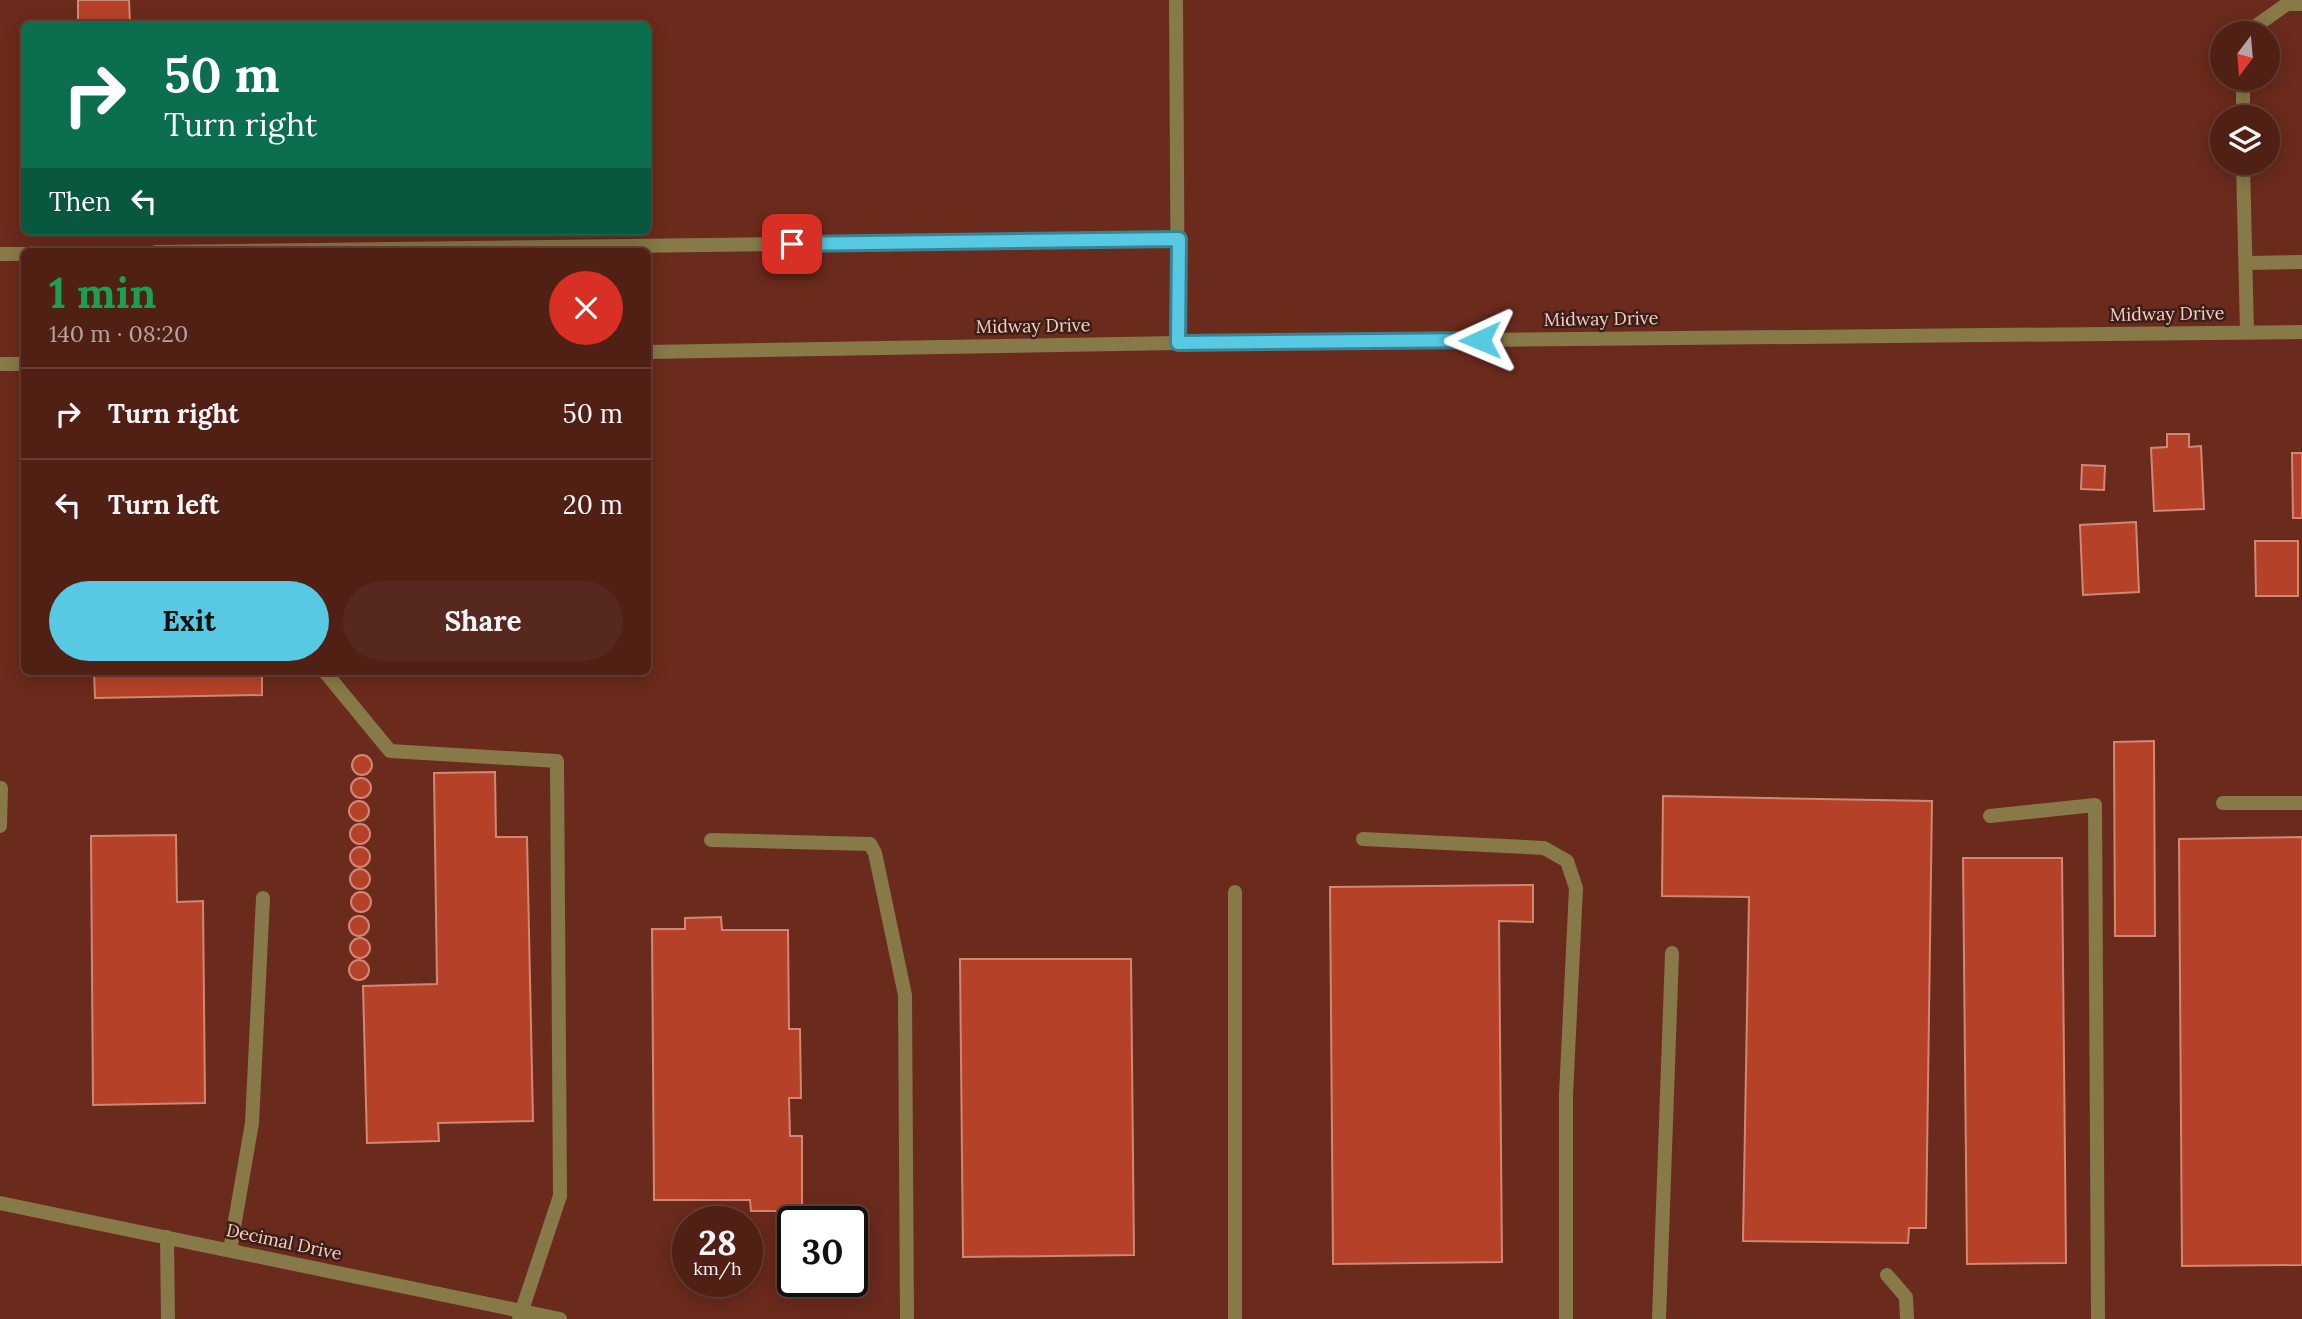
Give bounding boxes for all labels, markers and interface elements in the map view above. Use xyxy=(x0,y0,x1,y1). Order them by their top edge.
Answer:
north arrow xyxy=(2210,21,2280,91)
map controls xyxy=(2210,21,2280,175)
text: 50 m xyxy=(164,43,280,105)
icon: right xyxy=(49,49,140,140)
text: Turn right xyxy=(164,104,317,145)
button: layers xyxy=(2210,105,2280,175)
icon: left xyxy=(125,182,163,220)
text: Then xyxy=(49,185,111,218)
pin xyxy=(762,214,822,274)
icon: arrive xyxy=(773,225,811,263)
text: 1 min xyxy=(49,266,156,320)
button: close xyxy=(549,271,623,345)
street label: Midway Drive xyxy=(2109,301,2225,326)
position arrow xyxy=(1443,303,1517,377)
street label: Midway Drive xyxy=(1543,306,1659,331)
street label: Midway Drive xyxy=(975,313,1091,338)
text: 140 m · 08:20 xyxy=(49,319,188,348)
icon: right xyxy=(49,395,87,433)
text: Turn right xyxy=(108,397,239,430)
text: 50 m xyxy=(563,397,623,430)
icon: left xyxy=(49,486,87,524)
text: Turn left xyxy=(108,488,219,521)
text: 20 m xyxy=(563,488,623,521)
button: Exit xyxy=(49,581,329,661)
button: Share xyxy=(343,581,623,661)
speed limit sign: 30 xyxy=(777,1206,868,1297)
street label: Decimal Drive xyxy=(224,1218,344,1265)
text: 28 xyxy=(698,1220,737,1265)
text: km/h xyxy=(693,1257,742,1280)

